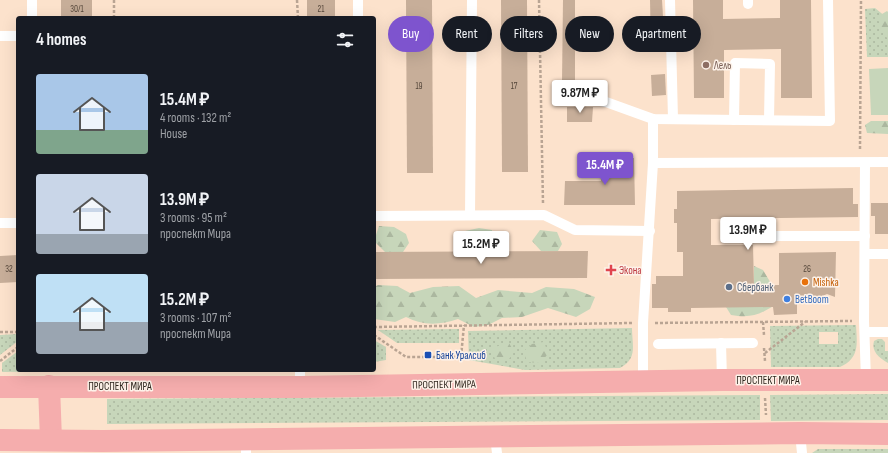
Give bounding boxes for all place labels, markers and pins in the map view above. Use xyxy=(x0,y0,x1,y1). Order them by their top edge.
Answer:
place label: Лель xyxy=(713,59,731,72)
marker: Лель xyxy=(701,60,711,70)
pin: 9.87M ₽ xyxy=(543,80,617,114)
pin: 15.4M ₽ xyxy=(568,152,642,186)
pin: 13.9M ₽ xyxy=(711,217,785,251)
pin: 15.2M ₽ xyxy=(444,231,518,265)
place label: Экона xyxy=(619,264,642,277)
marker: Экона xyxy=(606,265,616,275)
place label: Mishka xyxy=(813,276,839,289)
marker: Mishka xyxy=(800,277,810,287)
place label: Сбербанк xyxy=(737,281,774,294)
marker: Сбербанк xyxy=(724,282,734,292)
place label: BetBoom xyxy=(795,293,829,306)
marker: BetBoom xyxy=(782,294,792,304)
place label: Банк Уралсиб xyxy=(436,349,486,362)
marker: Банк Уралсиб xyxy=(423,350,433,360)

